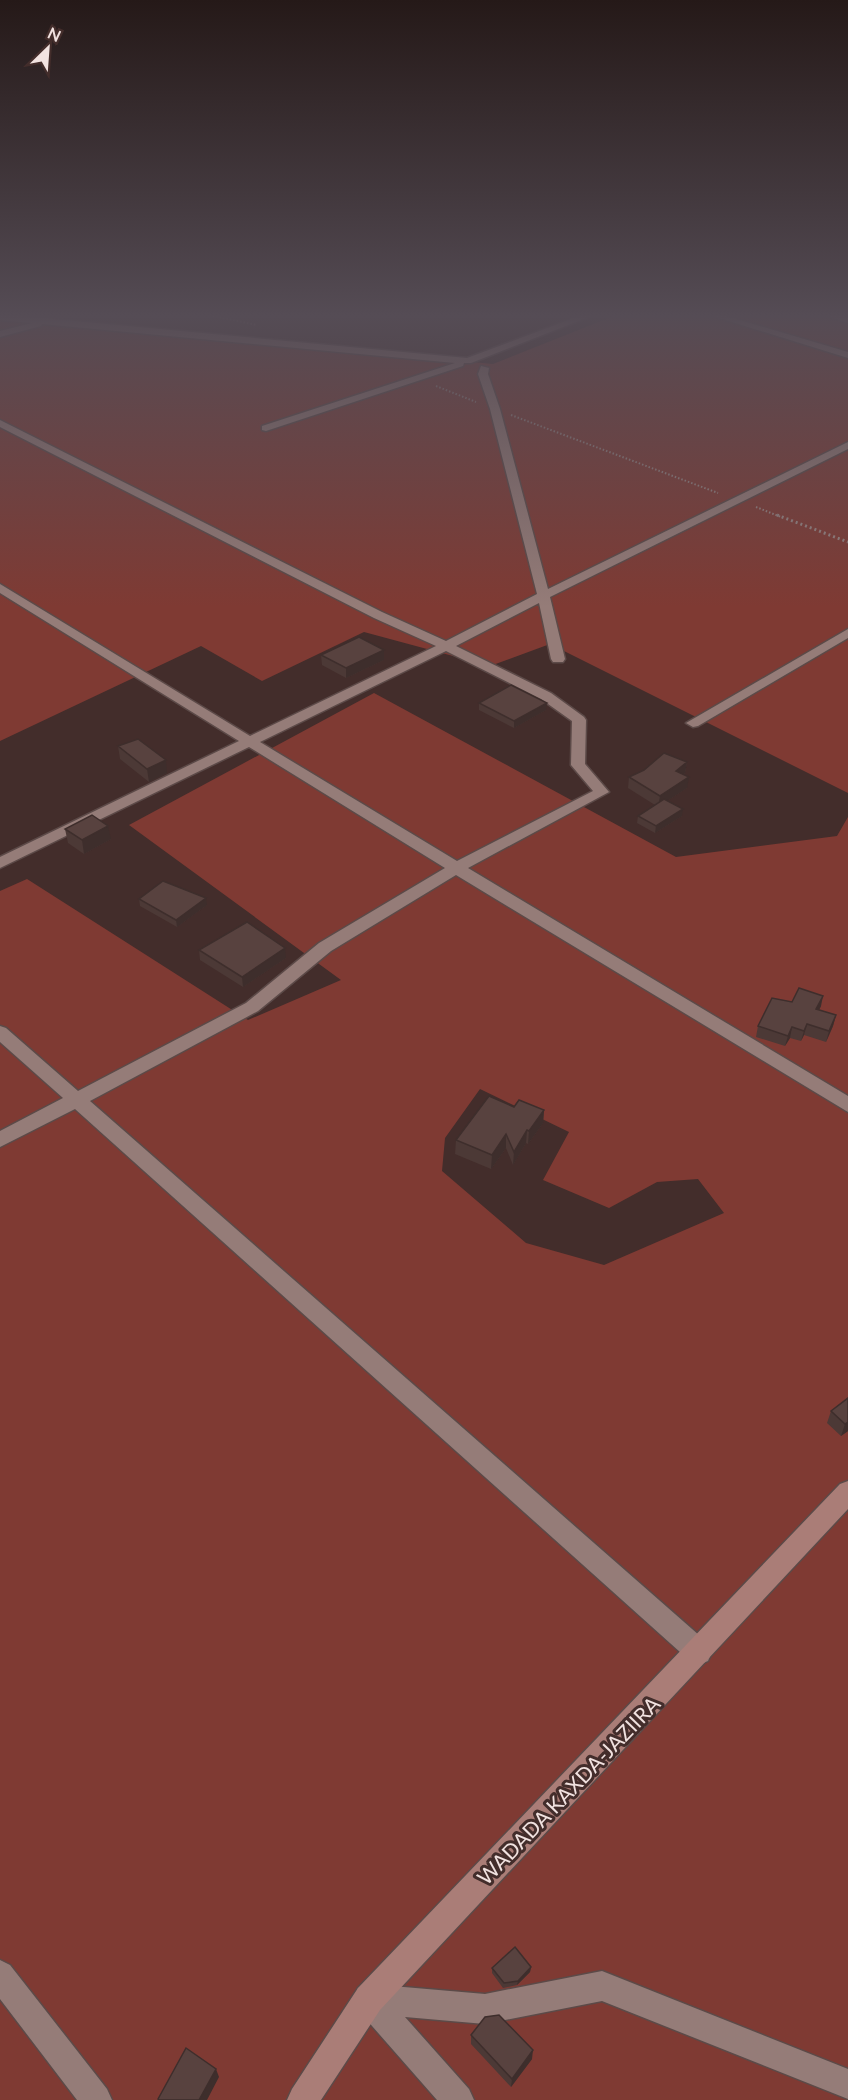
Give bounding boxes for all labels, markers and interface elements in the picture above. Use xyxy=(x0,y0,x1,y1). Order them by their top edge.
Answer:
north arrow xyxy=(18,18,78,78)
text: N xyxy=(45,23,64,45)
street label: WADADA KAXDA-JAZIIRA xyxy=(471,1690,665,1889)

